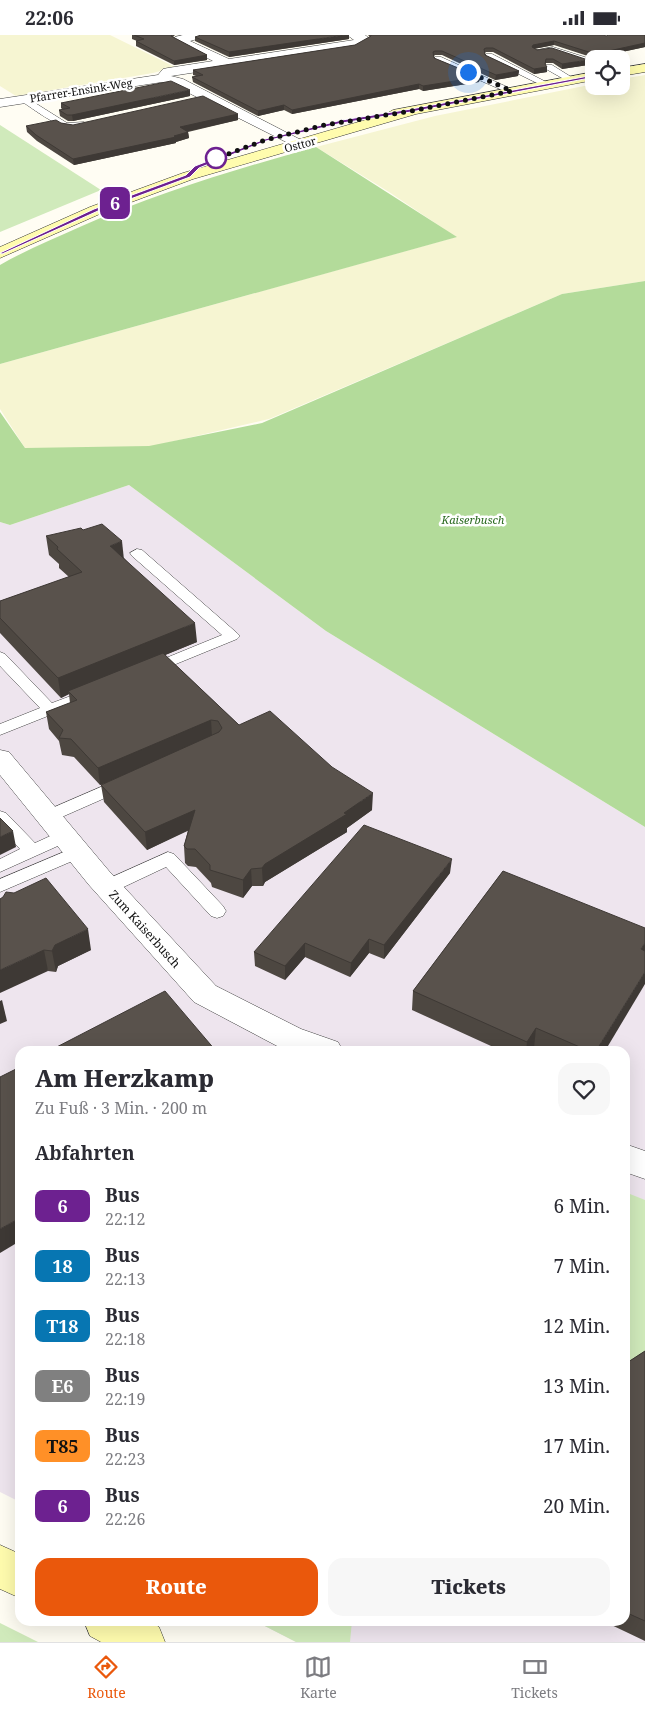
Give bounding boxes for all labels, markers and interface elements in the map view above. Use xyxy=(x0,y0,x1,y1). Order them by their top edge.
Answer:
text: 22:06 xyxy=(25,5,74,31)
map controls xyxy=(585,50,630,95)
button: locate xyxy=(585,50,630,95)
your location xyxy=(456,60,481,85)
street label: Pfarrer-Ensink-Weg xyxy=(29,74,133,106)
street label: Osttor xyxy=(282,132,318,155)
unlabelled marker xyxy=(205,147,227,169)
line badge: 6 xyxy=(99,187,131,219)
text: 6 xyxy=(110,191,120,215)
park label: Kaiserbusch xyxy=(441,512,505,527)
street label: Zum Kaiserbusch xyxy=(105,886,185,972)
text: Am Herzkamp xyxy=(35,1061,214,1094)
button: heart xyxy=(558,1063,610,1115)
text: Zu Fuß · 3 Min. · 200 m xyxy=(35,1097,207,1119)
text: Abfahrten xyxy=(35,1140,135,1166)
text: Bus xyxy=(105,1182,140,1208)
text: 6 Min. xyxy=(554,1193,610,1219)
text: 6 xyxy=(57,1194,68,1218)
text: 22:12 xyxy=(105,1208,145,1230)
text: Bus xyxy=(105,1242,140,1268)
text: 7 Min. xyxy=(554,1253,610,1279)
text: 18 xyxy=(52,1254,73,1278)
text: 22:13 xyxy=(105,1268,145,1290)
text: Bus xyxy=(105,1302,140,1328)
text: 12 Min. xyxy=(543,1313,610,1339)
text: T18 xyxy=(46,1314,79,1338)
text: 22:18 xyxy=(105,1328,145,1350)
text: Bus xyxy=(105,1362,140,1388)
text: 13 Min. xyxy=(543,1373,610,1399)
text: E6 xyxy=(52,1374,73,1398)
text: 22:19 xyxy=(105,1388,145,1410)
text: Bus xyxy=(105,1422,140,1448)
text: 17 Min. xyxy=(543,1433,610,1459)
text: T85 xyxy=(46,1434,79,1458)
text: 22:23 xyxy=(105,1448,145,1470)
text: Bus xyxy=(105,1482,140,1508)
text: 20 Min. xyxy=(543,1493,610,1519)
text: 6 xyxy=(57,1494,68,1518)
text: 22:26 xyxy=(105,1508,145,1530)
button: Route xyxy=(35,1558,318,1616)
button: Tickets xyxy=(328,1558,610,1616)
tab: Route xyxy=(87,1653,126,1702)
tab: Karte xyxy=(300,1653,337,1702)
tab: Tickets xyxy=(511,1653,558,1702)

